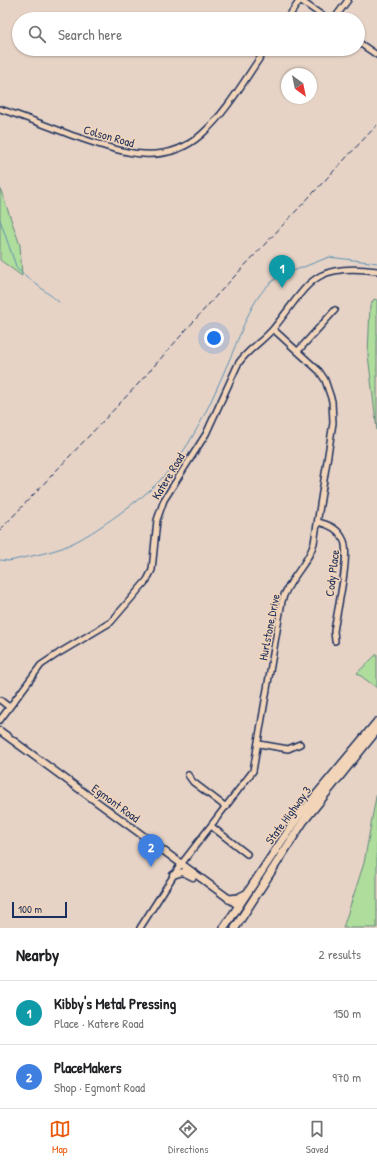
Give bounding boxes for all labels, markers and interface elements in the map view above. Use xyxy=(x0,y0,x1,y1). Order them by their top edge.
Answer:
search box xyxy=(12,12,365,56)
icon: search xyxy=(26,23,48,45)
text: Search here xyxy=(58,24,122,45)
north arrow xyxy=(281,68,317,104)
street label: Colson Road xyxy=(82,121,137,151)
pin: 1 xyxy=(269,255,295,288)
your location xyxy=(204,328,224,348)
street label: Katere Road xyxy=(147,449,189,503)
street label: Cody Place xyxy=(321,548,343,597)
street label: Hurlstone Drive xyxy=(254,592,284,662)
street label: Egmont Road xyxy=(89,780,144,826)
street label: State Highway 3 xyxy=(261,782,315,848)
pin: 2 xyxy=(138,834,164,867)
scale bar xyxy=(12,900,67,919)
text: 100 m xyxy=(18,902,42,916)
text: Nearby xyxy=(16,943,59,966)
text: 2 results xyxy=(319,945,361,963)
text: Kibby's Metal Pressing xyxy=(54,993,176,1014)
text: 1 xyxy=(27,1004,31,1022)
text: 150 m xyxy=(333,1004,361,1022)
text: Place · Katere Road xyxy=(54,1014,144,1032)
text: PlaceMakers xyxy=(54,1057,121,1078)
text: 2 xyxy=(26,1068,32,1086)
text: 970 m xyxy=(332,1068,361,1086)
text: Shop · Egmont Road xyxy=(54,1078,145,1096)
tab: Map xyxy=(49,1118,71,1156)
tab: Directions xyxy=(168,1118,209,1156)
tab: Saved xyxy=(306,1118,328,1156)

